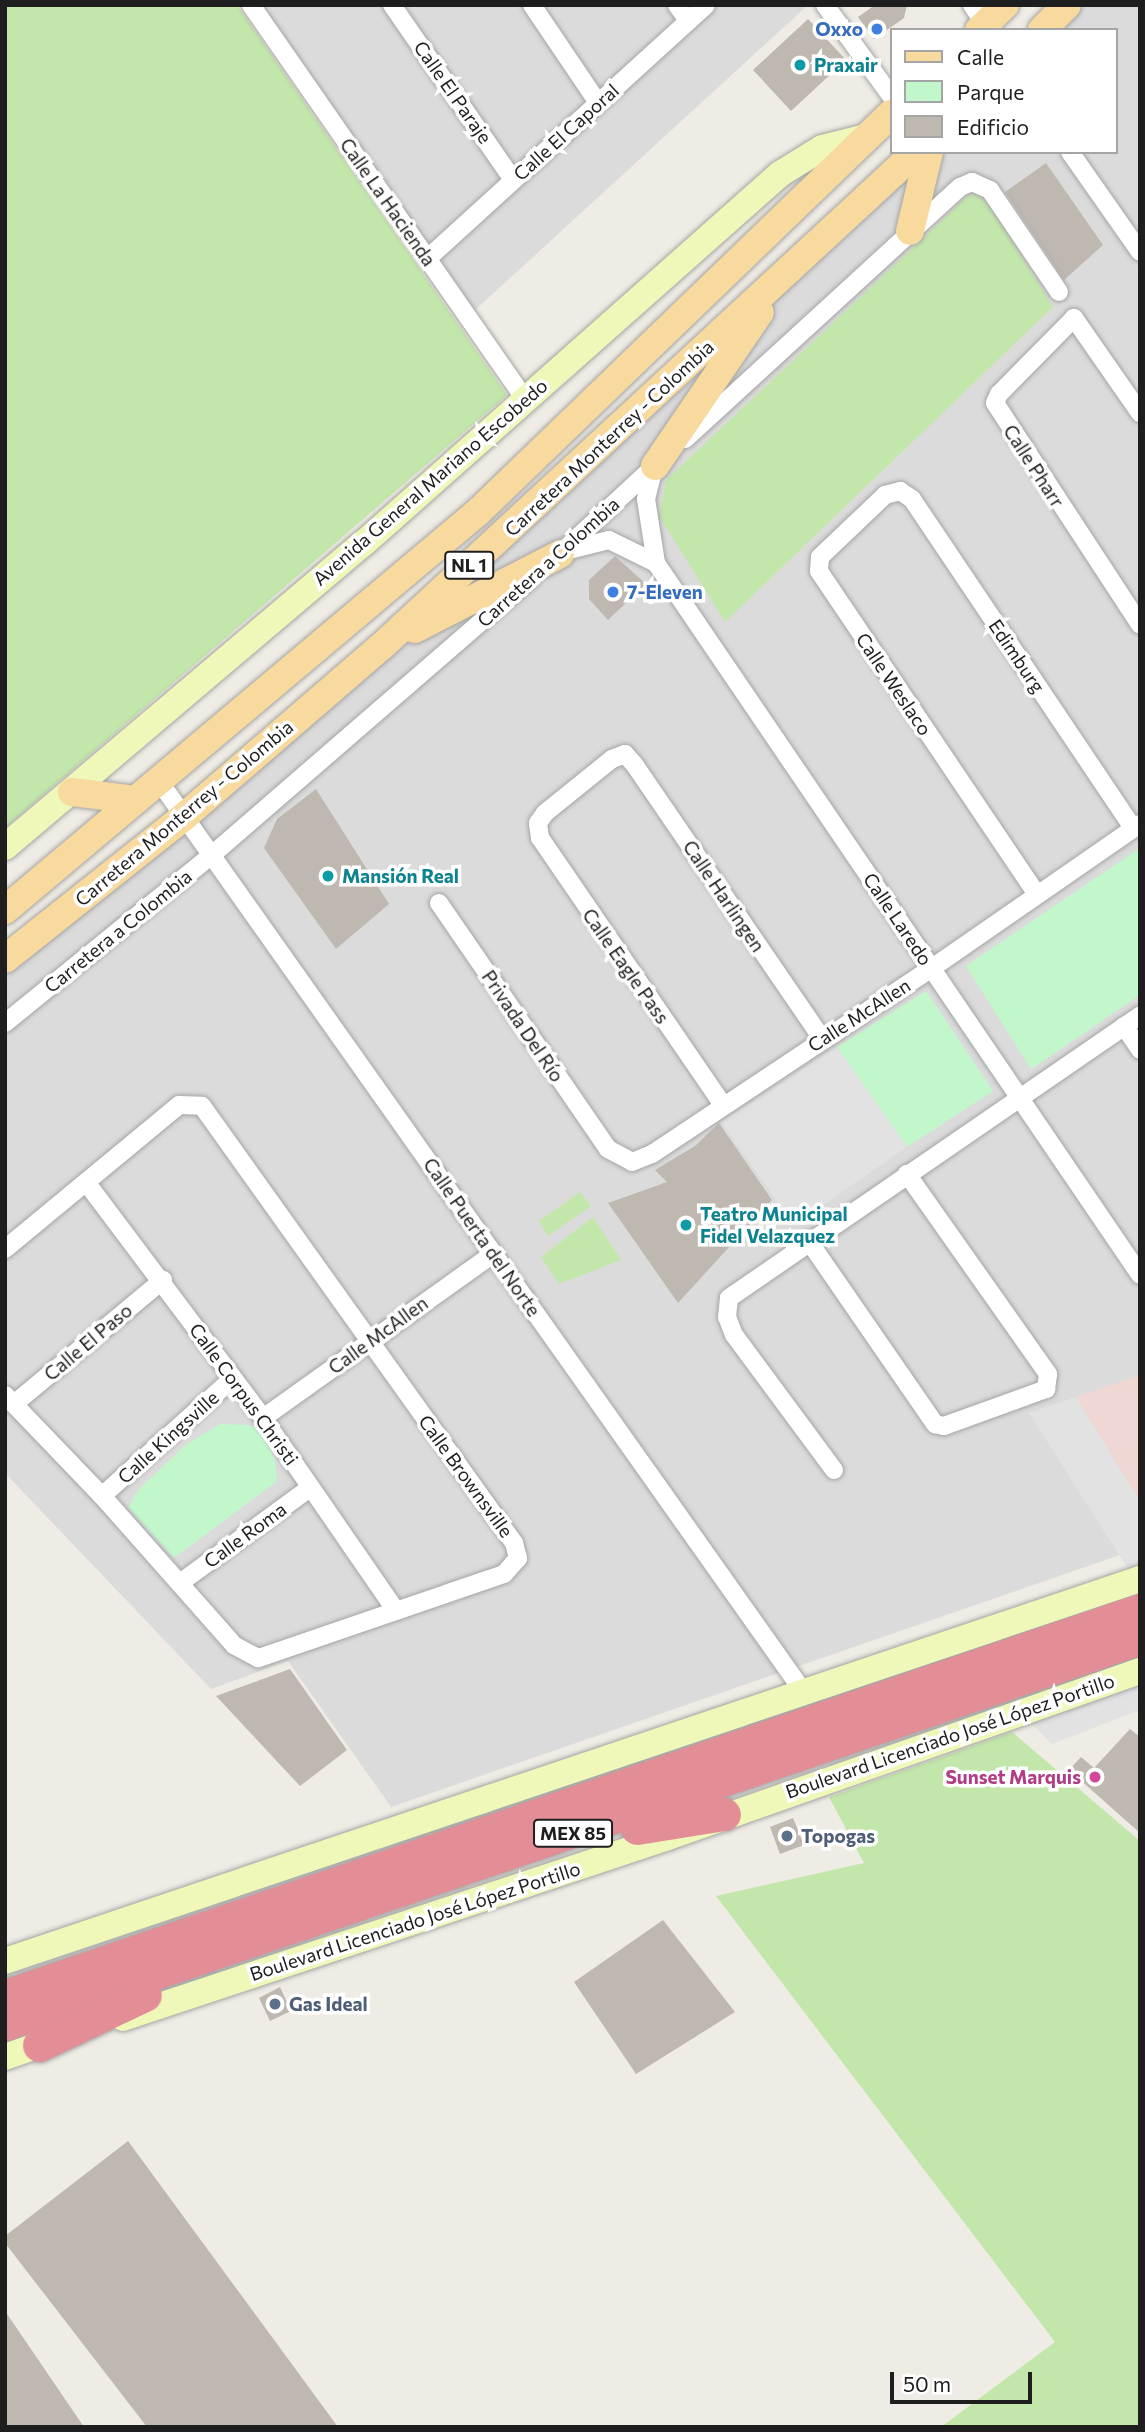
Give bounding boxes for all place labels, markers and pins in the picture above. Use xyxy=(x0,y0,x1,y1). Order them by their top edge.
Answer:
place label: Oxxo xyxy=(815,18,863,40)
marker: Oxxo xyxy=(869,21,885,37)
place label: Praxair xyxy=(814,54,878,76)
marker: Praxair xyxy=(792,57,808,73)
place label: 7-Eleven xyxy=(627,581,703,603)
marker: 7-Eleven xyxy=(605,584,621,600)
place label: Mansión Real xyxy=(342,865,459,887)
marker: Mansión Real xyxy=(320,868,336,884)
place label: Teatro Municipal Fidel Velazquez xyxy=(700,1203,848,1247)
marker: Teatro Municipal Fidel Velazquez xyxy=(678,1217,694,1233)
place label: Sunset Marquis xyxy=(945,1766,1081,1788)
marker: Sunset Marquis xyxy=(1087,1769,1103,1785)
place label: Topogas xyxy=(801,1825,875,1847)
marker: Topogas xyxy=(779,1828,795,1844)
place label: Gas Ideal xyxy=(289,1993,368,2015)
marker: Gas Ideal xyxy=(267,1996,283,2012)

